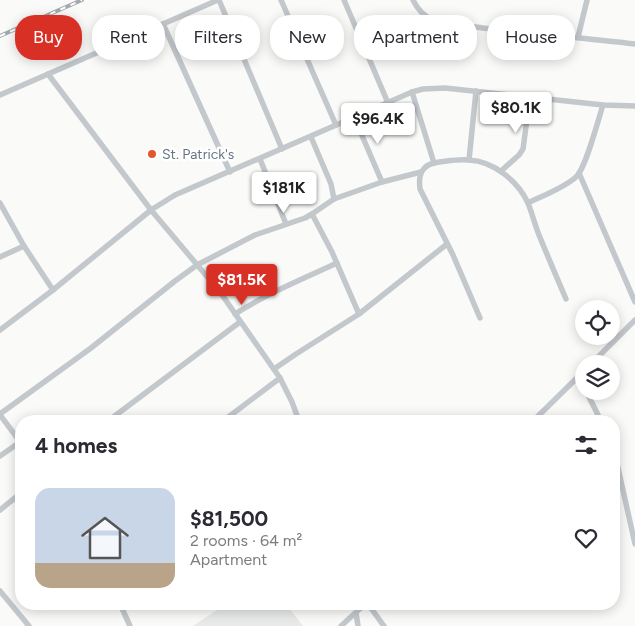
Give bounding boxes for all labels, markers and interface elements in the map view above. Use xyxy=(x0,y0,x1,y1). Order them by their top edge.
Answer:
chip: Buy xyxy=(15,15,82,60)
chip: Rent xyxy=(92,15,165,60)
chip: Filters xyxy=(175,15,260,60)
chip: New xyxy=(270,15,344,60)
chip: Apartment xyxy=(354,15,477,60)
chip: House xyxy=(487,15,575,60)
pin: $80.1K xyxy=(475,92,557,134)
text: $80.1K xyxy=(491,98,541,117)
pin: $96.4K xyxy=(337,102,419,145)
text: $96.4K xyxy=(352,109,404,128)
place label: St. Patrick's xyxy=(162,146,234,163)
marker: St. Patrick's xyxy=(146,148,158,160)
pin: $181K xyxy=(249,172,319,214)
text: $181K xyxy=(263,178,305,197)
pin: $81.5K xyxy=(201,264,283,306)
text: $81.5K xyxy=(217,270,267,289)
map controls xyxy=(575,300,620,400)
button: locate xyxy=(575,300,620,345)
button: layers xyxy=(575,355,620,400)
icon: filters xyxy=(572,431,600,459)
text: 4 homes xyxy=(35,433,117,458)
text: $81,500 xyxy=(190,506,268,531)
icon: home xyxy=(75,508,135,568)
icon: heart xyxy=(572,524,600,552)
text: 2 rooms · 64 m² xyxy=(190,531,302,550)
text: Apartment xyxy=(190,550,267,569)

